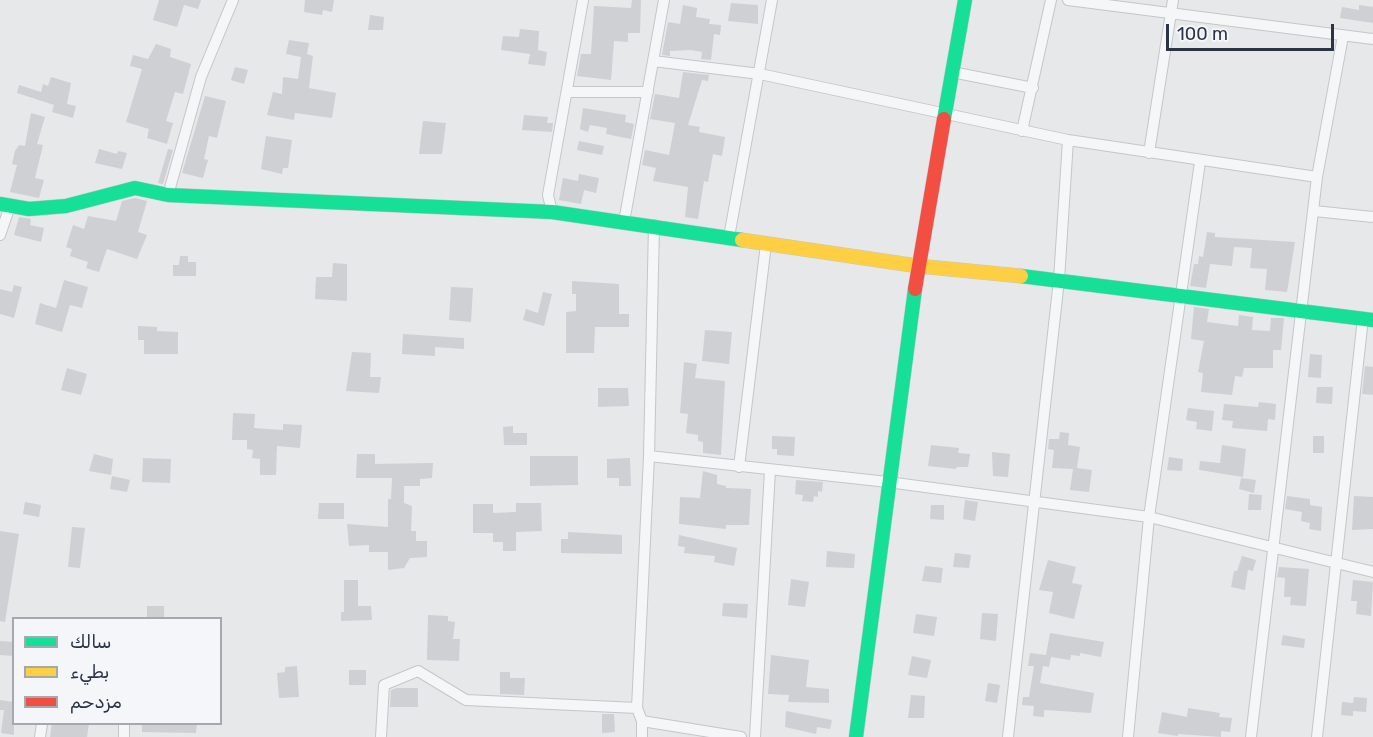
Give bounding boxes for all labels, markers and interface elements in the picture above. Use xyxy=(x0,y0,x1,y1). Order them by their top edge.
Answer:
scale bar xyxy=(1169,12,1337,50)
text: 100 m xyxy=(1177,23,1228,45)
legend xyxy=(12,617,222,725)
text: سالك xyxy=(70,631,111,653)
text: بطيء xyxy=(70,661,109,683)
text: مزدحم xyxy=(70,691,122,713)

